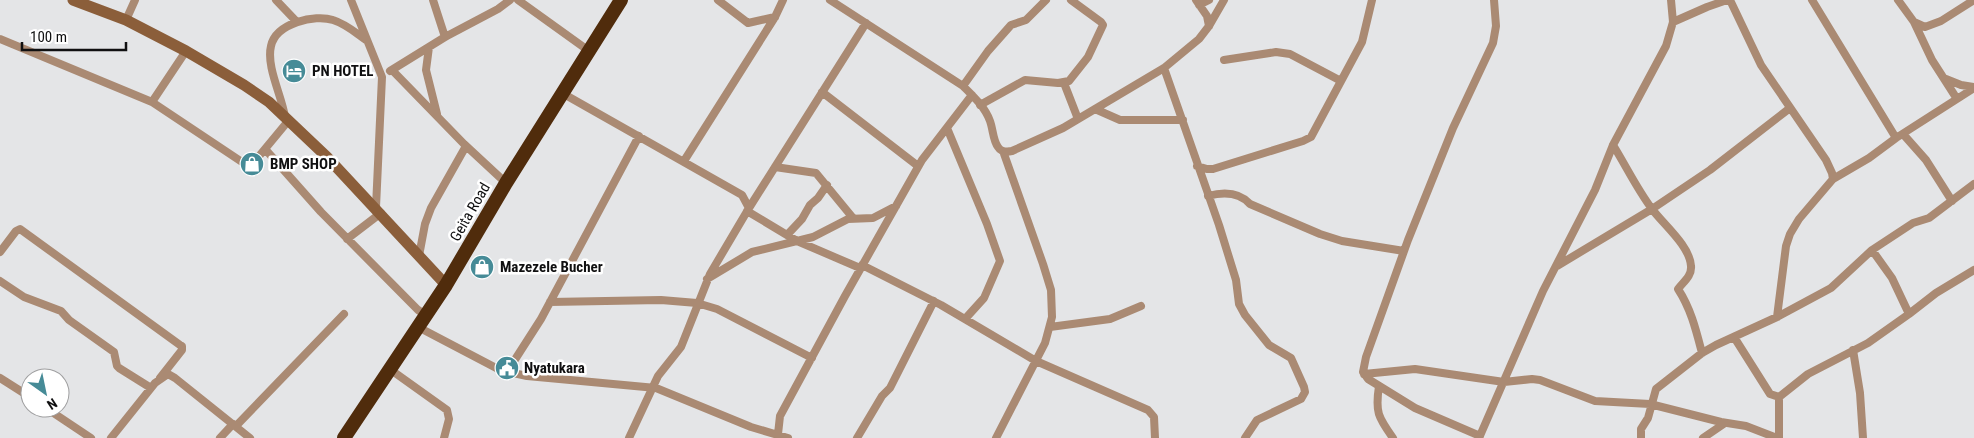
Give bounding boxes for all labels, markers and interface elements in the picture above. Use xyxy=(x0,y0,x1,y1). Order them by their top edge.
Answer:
scale bar xyxy=(22,20,126,52)
text: 100 m xyxy=(30,28,67,46)
hotel icon: PN HOTEL xyxy=(281,58,307,84)
place label: PN HOTEL xyxy=(312,62,374,80)
shop icon: BMP SHOP xyxy=(239,151,265,177)
place label: BMP SHOP xyxy=(270,155,337,173)
street label: Geita Road xyxy=(446,180,494,244)
shop icon: Mazezele Bucher xyxy=(469,254,495,280)
place label: Mazezele Bucher xyxy=(500,258,603,276)
public building icon: Nyatukara xyxy=(494,355,520,381)
place label: Nyatukara xyxy=(524,359,585,377)
north arrow xyxy=(20,368,70,418)
text: N xyxy=(44,395,60,413)

